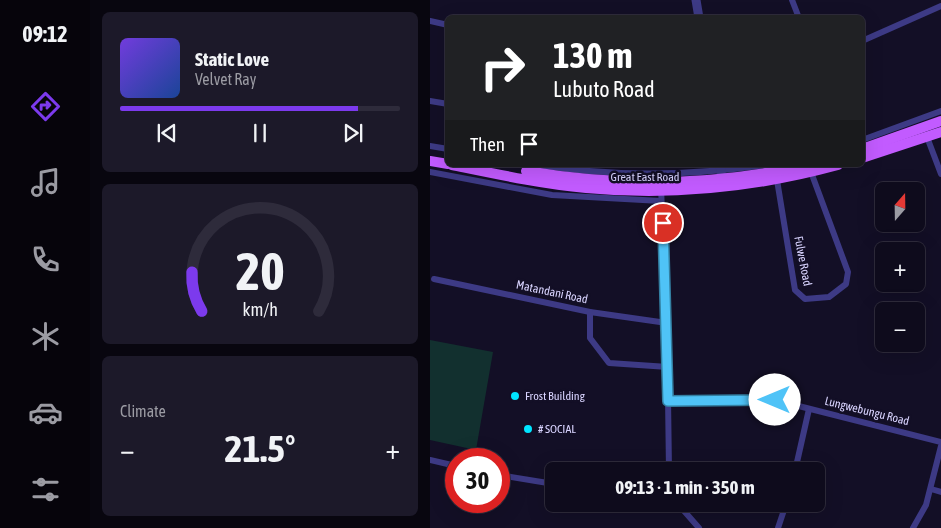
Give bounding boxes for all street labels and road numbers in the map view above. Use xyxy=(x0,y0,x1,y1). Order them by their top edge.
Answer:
street label: Great East Road xyxy=(611,170,679,184)
street label: Fulwe Road xyxy=(791,235,815,287)
street label: Matandani Road xyxy=(515,278,589,306)
street label: Lungwebungu Road xyxy=(823,394,911,428)

